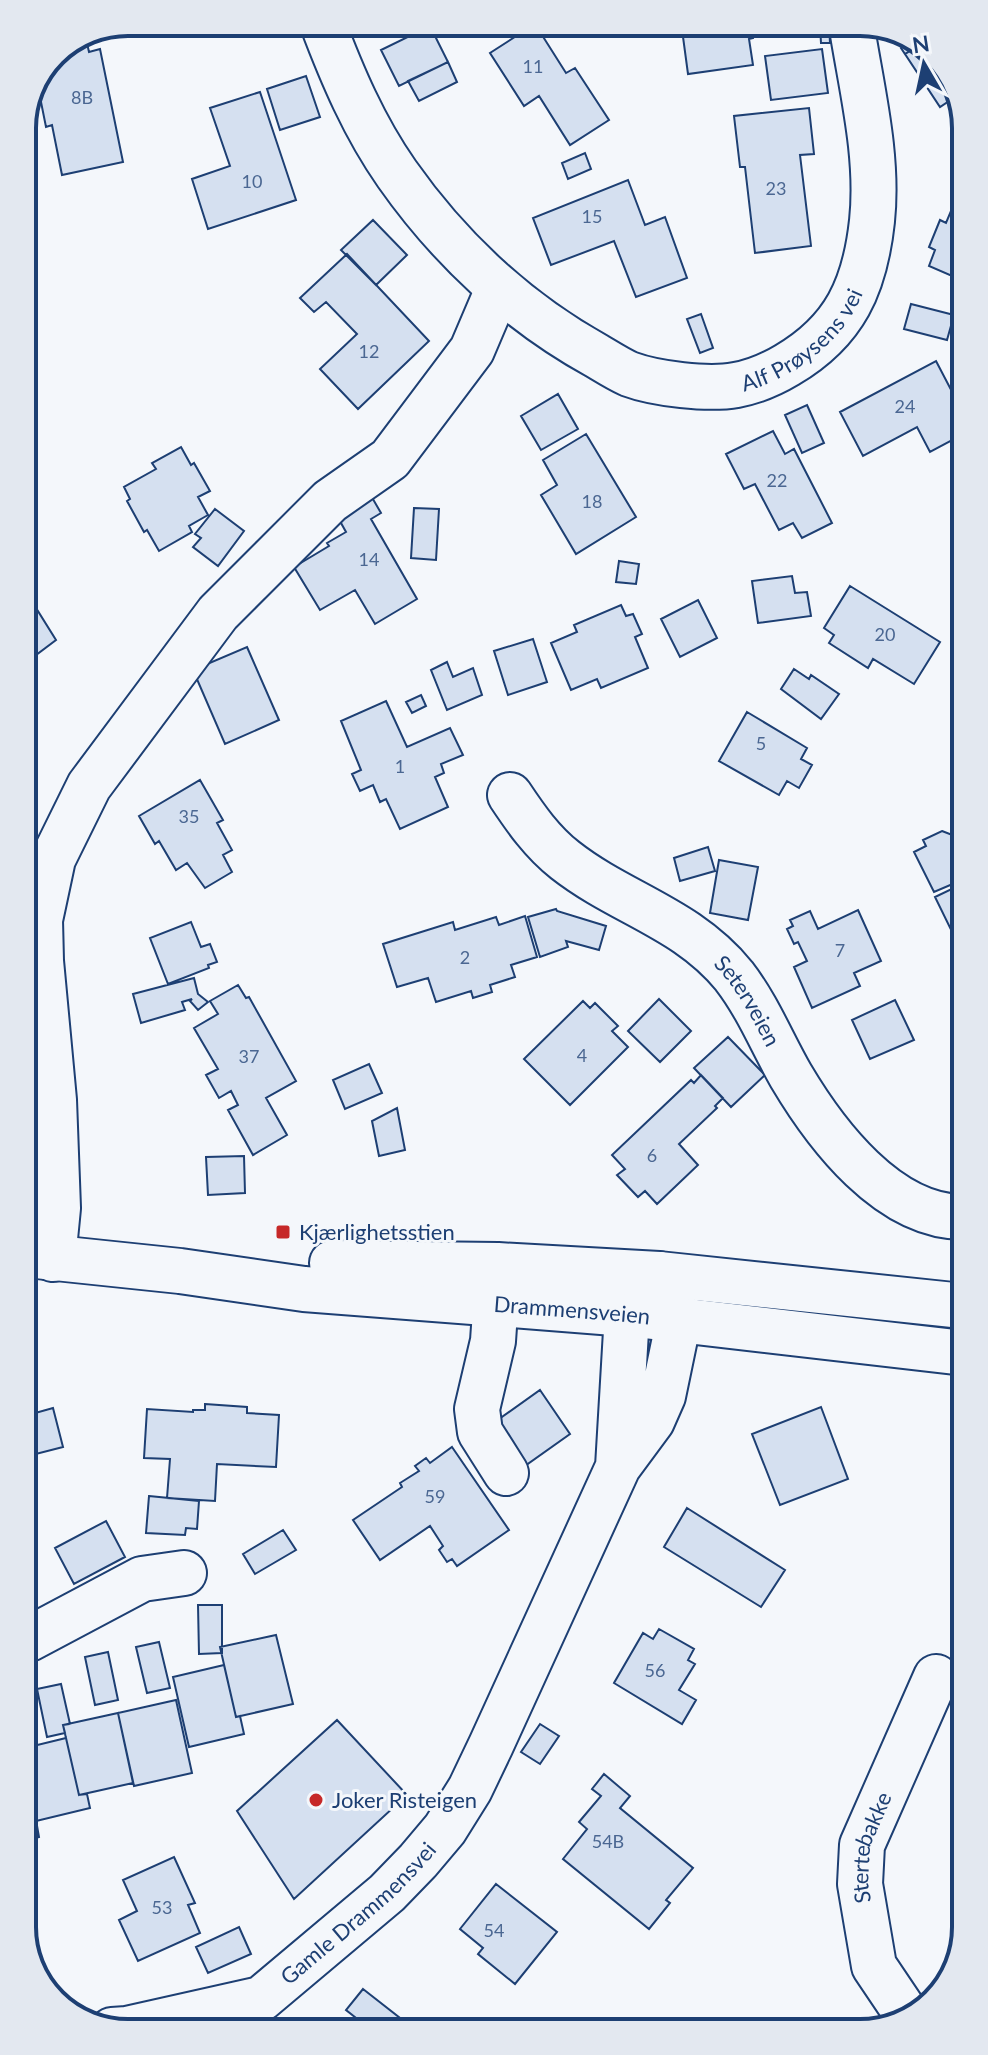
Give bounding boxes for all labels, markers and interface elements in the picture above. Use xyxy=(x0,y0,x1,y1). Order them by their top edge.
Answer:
north arrow xyxy=(884,24,964,104)
text: N xyxy=(910,29,931,58)
house number: 11 xyxy=(523,55,543,77)
house number: 8B xyxy=(71,86,93,108)
house number: 10 xyxy=(242,170,262,192)
house number: 23 xyxy=(766,177,786,199)
house number: 15 xyxy=(582,205,602,227)
street label: Alf Prøysens vei xyxy=(738,284,868,397)
house number: 12 xyxy=(359,340,379,362)
house number: 24 xyxy=(895,395,915,417)
house number: 22 xyxy=(767,469,787,491)
house number: 18 xyxy=(582,490,602,512)
house number: 14 xyxy=(359,548,379,570)
house number: 20 xyxy=(875,623,895,645)
house number: 5 xyxy=(756,732,766,754)
house number: 1 xyxy=(395,755,405,777)
house number: 35 xyxy=(179,805,199,827)
house number: 7 xyxy=(835,939,845,961)
house number: 2 xyxy=(460,946,470,968)
street label: Seterveien xyxy=(709,949,787,1051)
house number: 4 xyxy=(577,1044,587,1066)
house number: 37 xyxy=(239,1045,259,1067)
house number: 6 xyxy=(647,1144,657,1166)
place label: Kjærlighetsstien xyxy=(299,1218,455,1245)
marker: Kjærlighetsstien xyxy=(274,1223,292,1241)
street label: Drammensveien xyxy=(493,1290,652,1330)
house number: 59 xyxy=(425,1485,445,1507)
house number: 56 xyxy=(645,1659,665,1681)
place label: Joker Risteigen xyxy=(332,1786,477,1813)
street label: Stertebakke xyxy=(846,1788,897,1905)
marker: Joker Risteigen xyxy=(307,1791,325,1809)
house number: 54B xyxy=(592,1830,624,1852)
street label: Gamle Drammensvei xyxy=(275,1836,441,1990)
house number: 53 xyxy=(152,1896,172,1918)
house number: 54 xyxy=(484,1919,504,1941)

